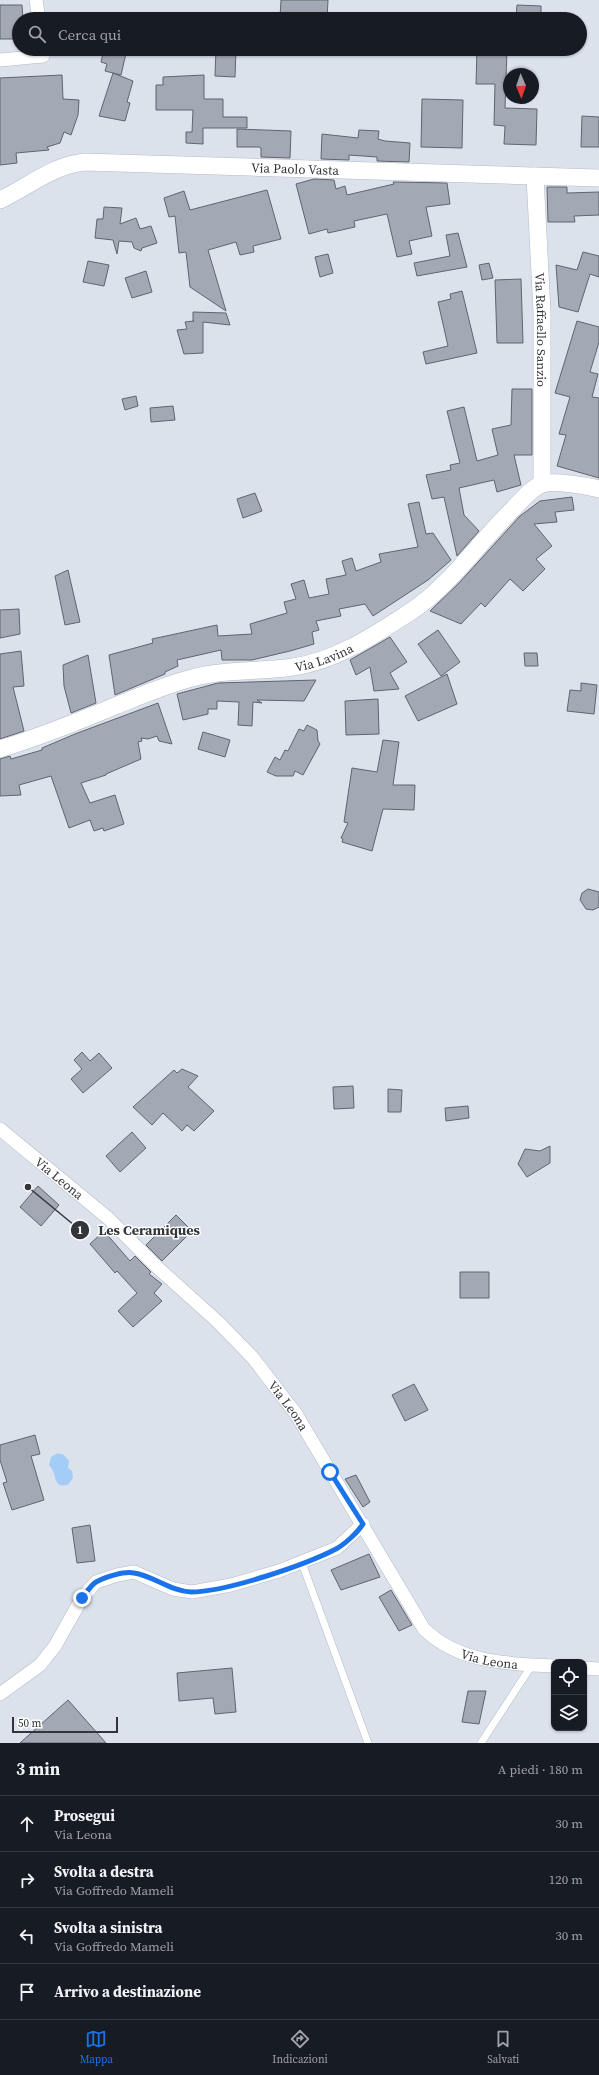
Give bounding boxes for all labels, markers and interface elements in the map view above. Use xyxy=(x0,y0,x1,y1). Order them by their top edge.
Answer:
search box xyxy=(12,12,587,56)
icon: search xyxy=(26,23,48,45)
text: Cerca qui xyxy=(58,24,121,45)
north arrow xyxy=(503,68,539,104)
street label: Via Paolo Vasta xyxy=(251,159,340,178)
street label: Via Raffaello Sanzio xyxy=(531,272,551,387)
street label: Via Lavina xyxy=(293,639,356,675)
street label: Via Leona xyxy=(32,1153,87,1203)
callout: Les Ceramiques xyxy=(70,1217,207,1243)
text: Les Ceramiques xyxy=(98,1220,200,1240)
text: 1 xyxy=(77,1222,83,1238)
street label: Via Leona xyxy=(265,1377,313,1434)
route start xyxy=(321,1463,339,1481)
route end xyxy=(73,1589,91,1607)
street label: Via Leona xyxy=(459,1645,519,1673)
map controls xyxy=(551,1659,587,1731)
button: locate xyxy=(551,1659,587,1695)
button: layers xyxy=(551,1695,587,1731)
scale bar xyxy=(12,1715,118,1734)
text: 50 m xyxy=(18,1716,41,1731)
text: 3 min xyxy=(16,1757,60,1781)
text: A piedi · 180 m xyxy=(498,1761,583,1778)
text: Prosegui xyxy=(54,1805,115,1826)
icon: ahead xyxy=(16,1813,38,1835)
text: 30 m xyxy=(555,1815,583,1832)
text: Via Leona xyxy=(54,1826,112,1843)
text: Svolta a destra xyxy=(54,1861,154,1882)
icon: right xyxy=(16,1869,38,1891)
text: 120 m xyxy=(549,1871,583,1888)
text: Via Goffredo Mameli xyxy=(54,1882,174,1899)
text: Svolta a sinistra xyxy=(54,1917,163,1938)
icon: left xyxy=(16,1925,38,1947)
text: 30 m xyxy=(555,1927,583,1944)
text: Via Goffredo Mameli xyxy=(54,1938,174,1955)
icon: arrive xyxy=(16,1981,38,2003)
text: Arrivo a destinazione xyxy=(54,1981,201,2002)
tab: Mappa xyxy=(80,2028,113,2067)
tab: Indicazioni xyxy=(272,2028,328,2067)
tab: Salvati xyxy=(487,2028,519,2067)

